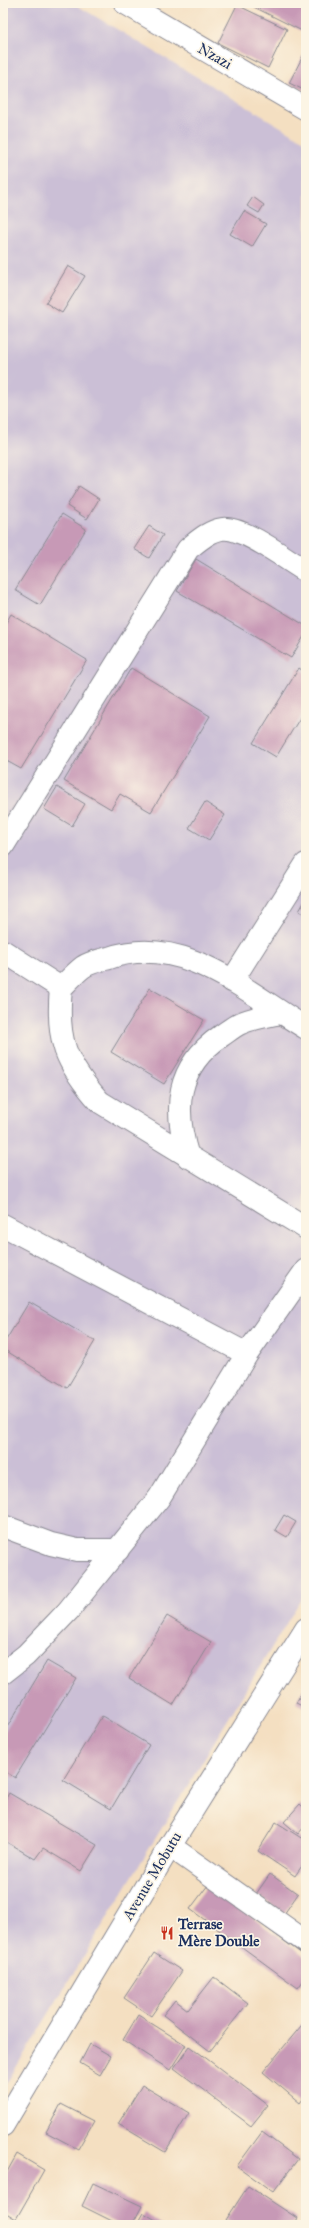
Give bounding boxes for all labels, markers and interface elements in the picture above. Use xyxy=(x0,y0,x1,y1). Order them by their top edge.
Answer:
street label: Nzazi xyxy=(195,39,235,73)
street label: Avenue Mobutu xyxy=(118,1829,185,1924)
place label: Terrase Mère Double xyxy=(177,1915,260,1950)
restaurant icon: Terrase Mère Double xyxy=(159,1925,175,1941)

